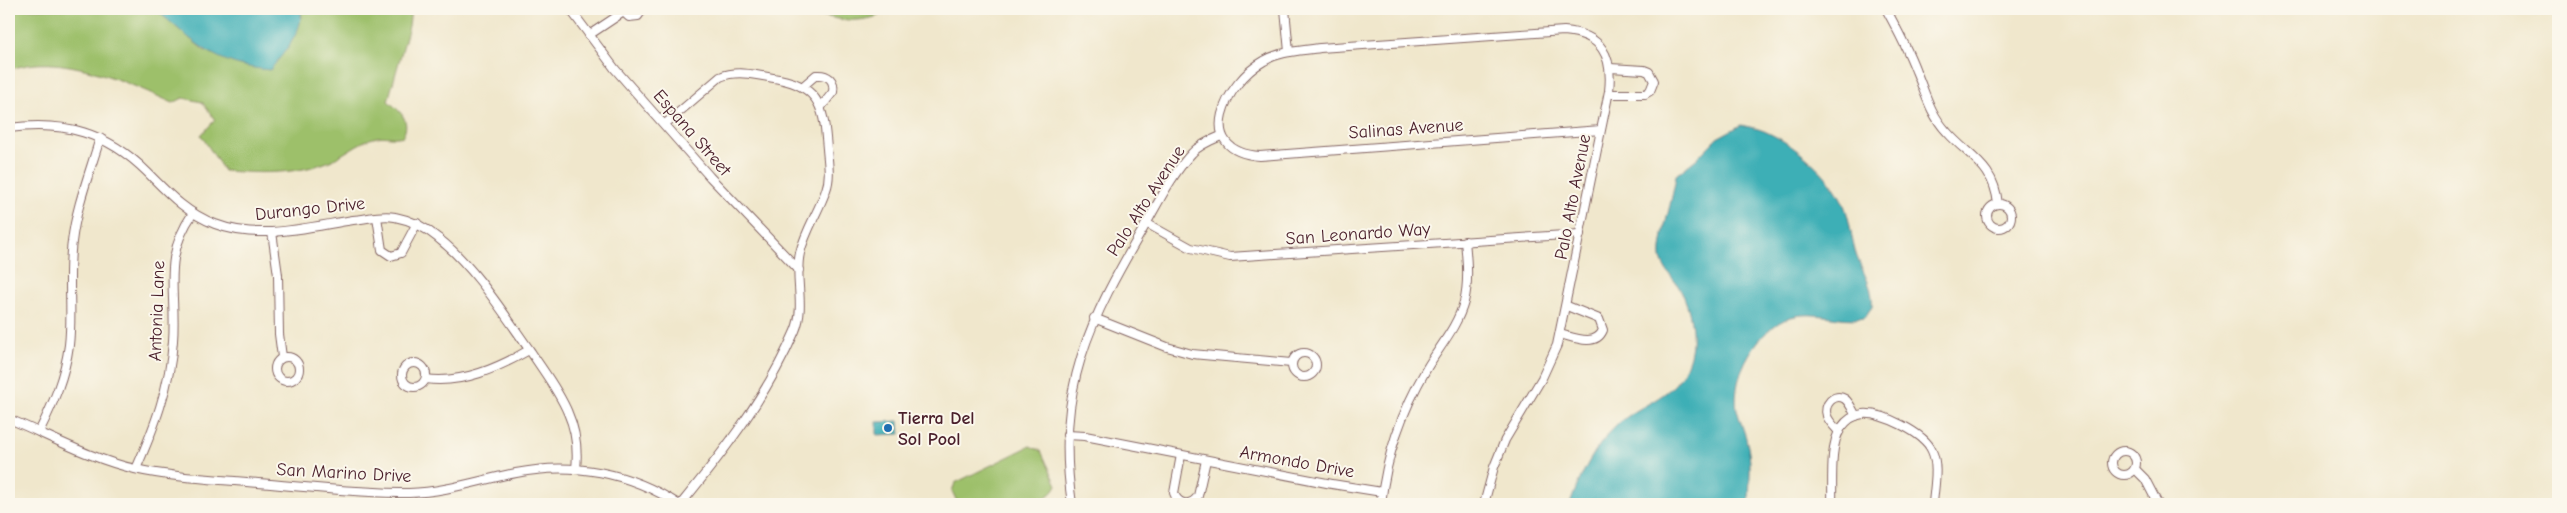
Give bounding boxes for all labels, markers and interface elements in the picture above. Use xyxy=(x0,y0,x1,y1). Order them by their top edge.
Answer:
street label: Espana Street xyxy=(649,86,736,181)
street label: Salinas Avenue xyxy=(1348,115,1464,143)
street label: Palo Alto Avenue xyxy=(1551,132,1595,262)
street label: Palo Alto Avenue xyxy=(1102,142,1190,260)
street label: Durango Drive xyxy=(254,193,366,225)
street label: San Leonardo Way xyxy=(1285,218,1432,250)
street label: Antonia Lane xyxy=(145,260,169,362)
place label: Tierra Del Sol Pool xyxy=(898,408,974,450)
marker: Tierra Del Sol Pool xyxy=(882,422,894,434)
street label: Armondo Drive xyxy=(1238,442,1356,482)
street label: San Marino Drive xyxy=(276,459,412,487)

